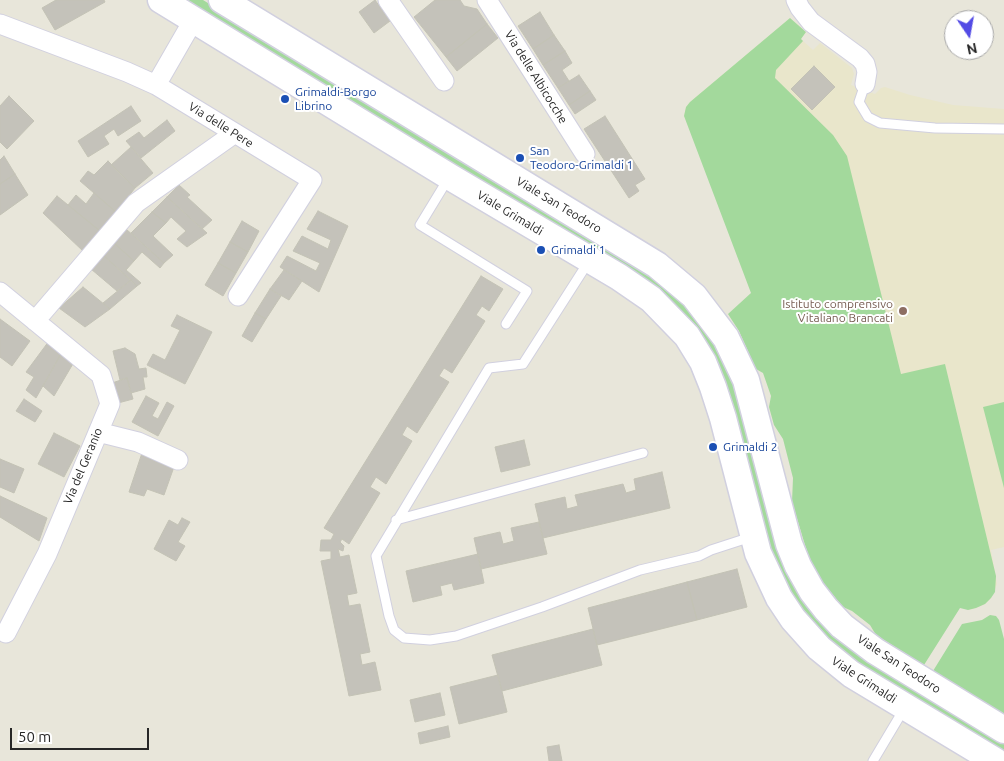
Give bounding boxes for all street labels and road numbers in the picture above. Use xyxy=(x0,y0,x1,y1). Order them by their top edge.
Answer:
street label: Via delle Albicocche xyxy=(501,28,571,126)
street label: Via delle Pere xyxy=(186,99,256,151)
street label: Viale San Teodoro xyxy=(514,174,604,236)
street label: Viale Grimaldi xyxy=(474,188,546,238)
street label: Via del Geranio xyxy=(60,426,106,506)
street label: Viale San Teodoro xyxy=(854,632,944,696)
street label: Viale Grimaldi xyxy=(829,654,899,706)

